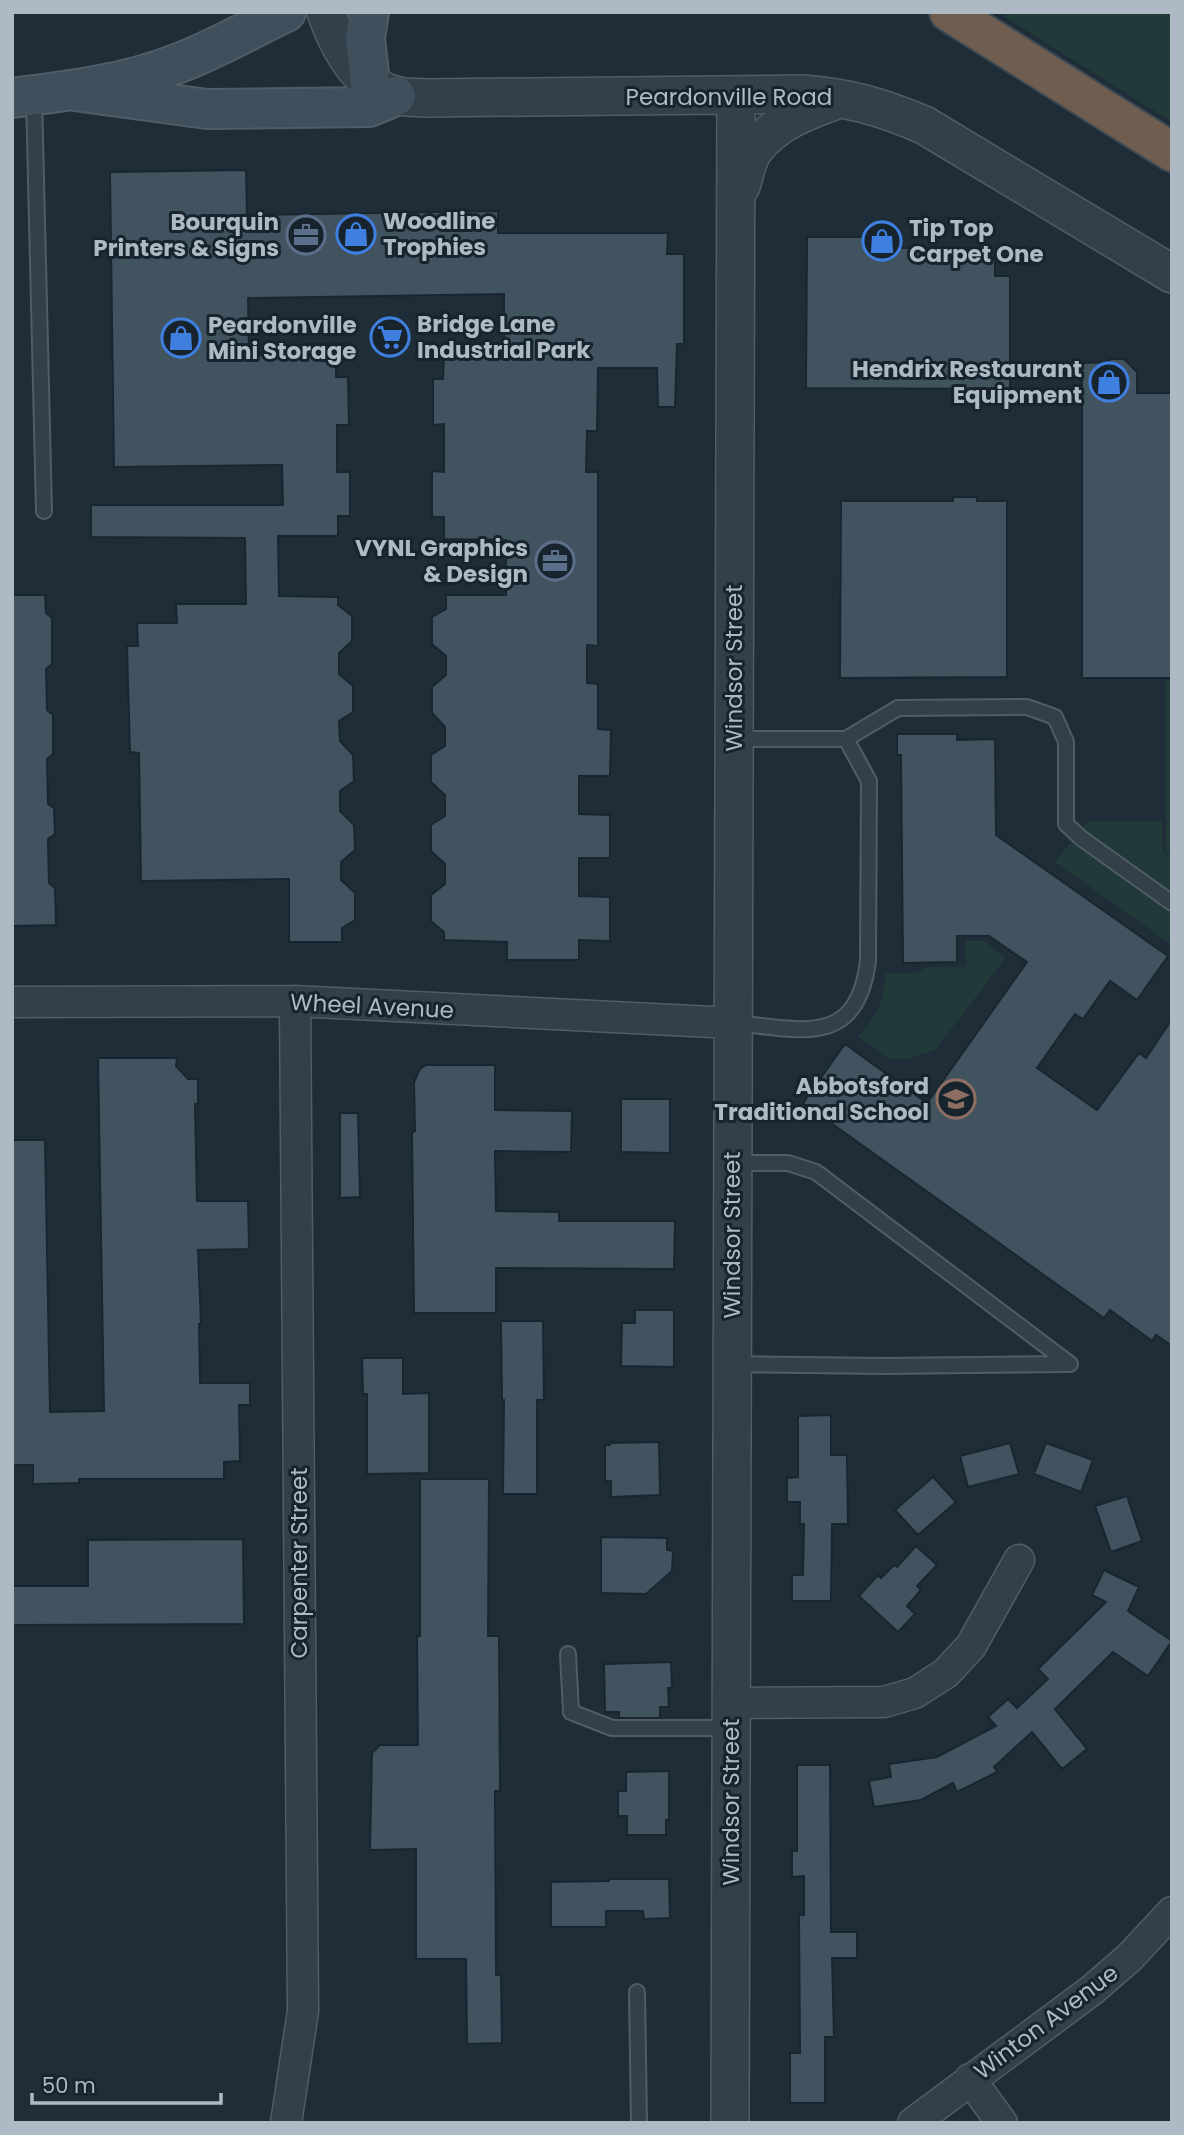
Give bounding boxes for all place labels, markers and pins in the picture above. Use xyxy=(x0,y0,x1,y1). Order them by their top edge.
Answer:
place label: Woodline Trophies xyxy=(383,205,495,263)
place label: Bourquin Printers & Signs xyxy=(93,206,279,264)
place label: Tip Top Carpet One xyxy=(909,212,1044,270)
shop icon: Woodline Trophies xyxy=(335,213,377,255)
office icon: Bourquin Printers & Signs xyxy=(285,214,327,256)
shop icon: Tip Top Carpet One xyxy=(861,220,903,262)
place label: Bridge Lane Industrial Park xyxy=(417,308,591,366)
place label: Peardonville Mini Storage xyxy=(208,309,357,367)
supermarket icon: Bridge Lane Industrial Park xyxy=(369,316,411,358)
shop icon: Peardonville Mini Storage xyxy=(160,317,202,359)
place label: Hendrix Restaurant Equipment xyxy=(852,353,1082,411)
shop icon: Hendrix Restaurant Equipment xyxy=(1088,361,1130,403)
place label: VYNL Graphics & Design xyxy=(355,532,528,590)
office icon: VYNL Graphics & Design xyxy=(534,540,576,582)
place label: Abbotsford Traditional School xyxy=(714,1070,929,1128)
school or university icon: Abbotsford Traditional School xyxy=(935,1078,977,1120)

